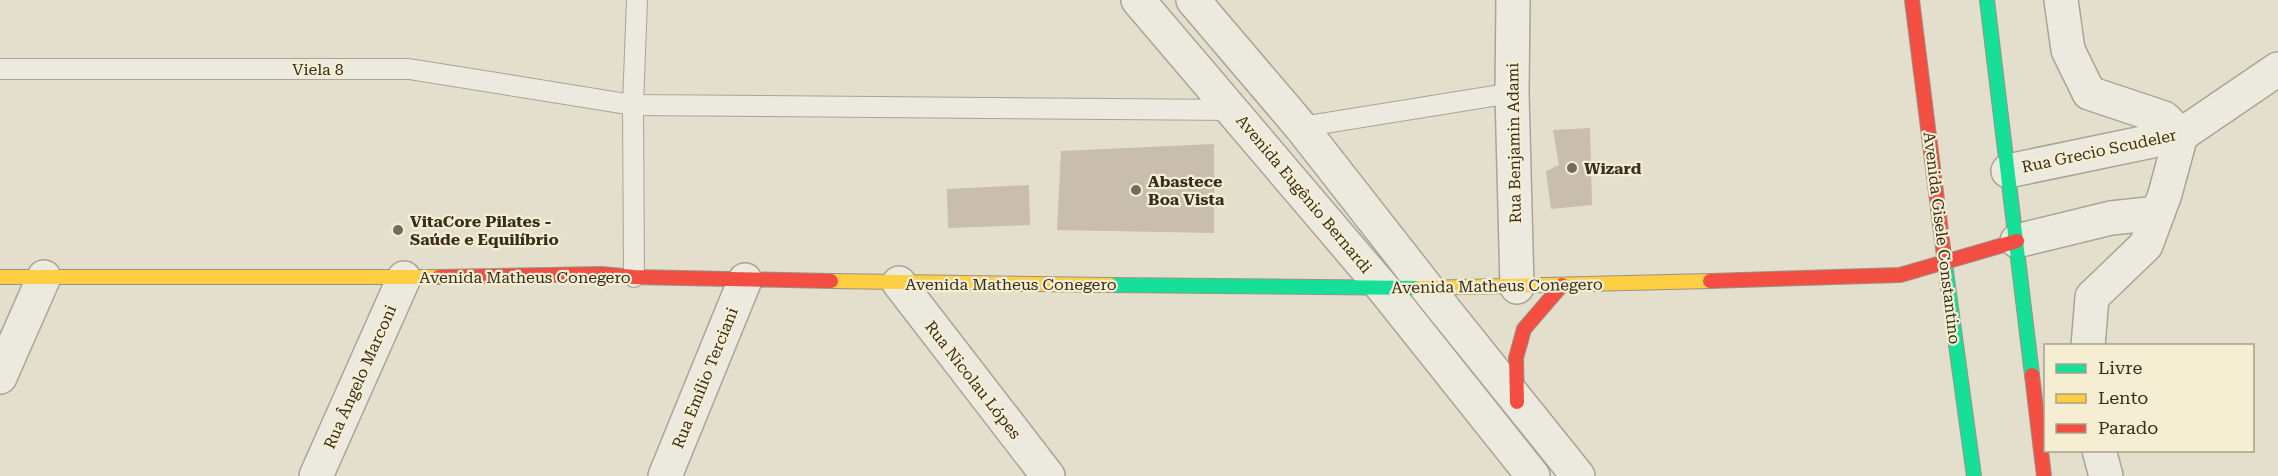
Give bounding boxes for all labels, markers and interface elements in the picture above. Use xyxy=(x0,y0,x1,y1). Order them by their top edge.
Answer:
street label: Viela 8 xyxy=(292,60,344,79)
street label: Rua Benjamin Adami xyxy=(1503,63,1525,223)
street label: Avenida Eugênio Bernardi xyxy=(1232,111,1376,277)
street label: Rua Grecio Scudeler xyxy=(2020,125,2178,177)
street label: Avenida Gisele Constantino xyxy=(1920,131,1964,345)
place label: Wizard xyxy=(1584,159,1642,178)
marker: Wizard xyxy=(1565,161,1579,175)
place label: Abastece Boa Vista xyxy=(1148,172,1225,209)
marker: Abastece Boa Vista xyxy=(1129,183,1143,197)
place label: VitaCore Pilates - Saúde e Equilíbrio xyxy=(410,212,559,249)
marker: VitaCore Pilates - Saúde e Equilíbrio xyxy=(391,223,405,237)
street label: Avenida Matheus Conegero xyxy=(419,268,631,287)
street label: Avenida Matheus Conegero xyxy=(905,275,1117,294)
street label: Avenida Matheus Conegero xyxy=(1391,275,1603,297)
street label: Rua Ângelo Marconi xyxy=(320,302,400,452)
street label: Rua Emílio Terciani xyxy=(668,305,742,451)
street label: Rua Nicolau Lópes xyxy=(921,317,1025,443)
legend xyxy=(2044,344,2254,452)
text: Livre xyxy=(2098,357,2143,378)
text: Lento xyxy=(2098,387,2148,408)
text: Parado xyxy=(2098,417,2158,438)

